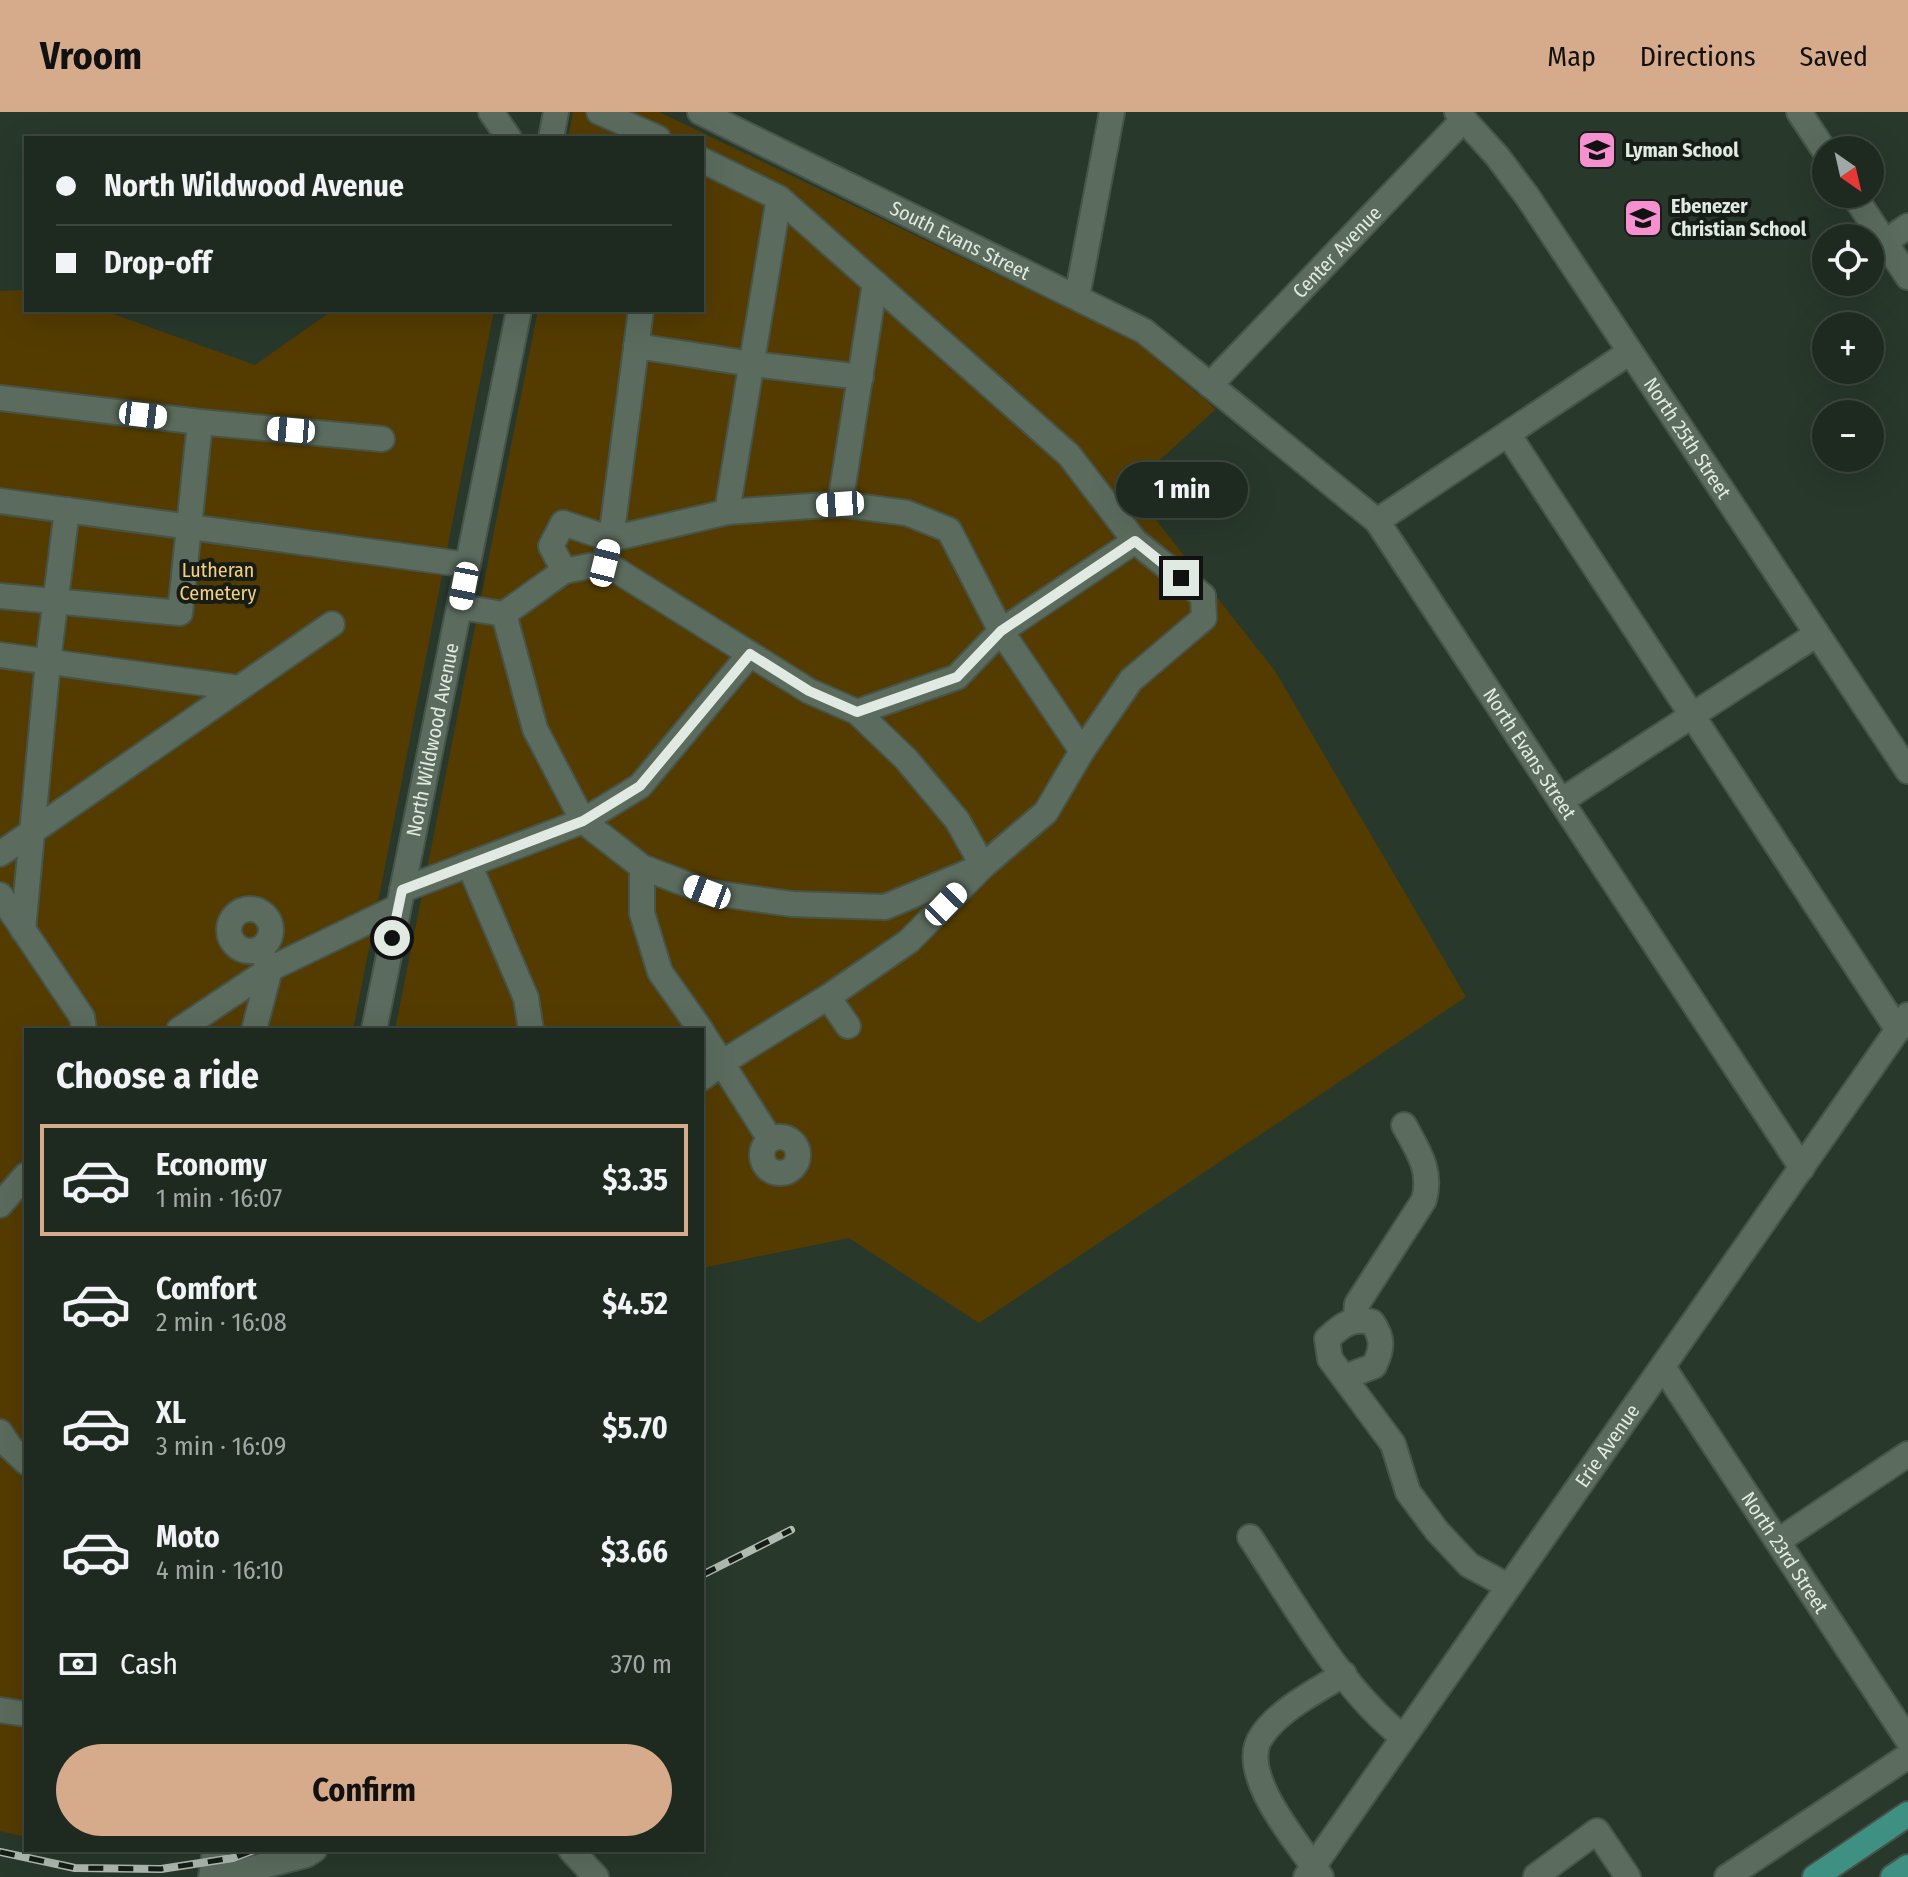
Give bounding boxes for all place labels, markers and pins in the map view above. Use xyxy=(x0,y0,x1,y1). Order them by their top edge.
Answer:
school or university icon: Lyman School xyxy=(1576,129,1618,171)
place label: Lyman School xyxy=(1625,138,1739,162)
place label: Ebenezer Christian School xyxy=(1671,194,1807,241)
school or university icon: Ebenezer Christian School xyxy=(1622,197,1664,239)

